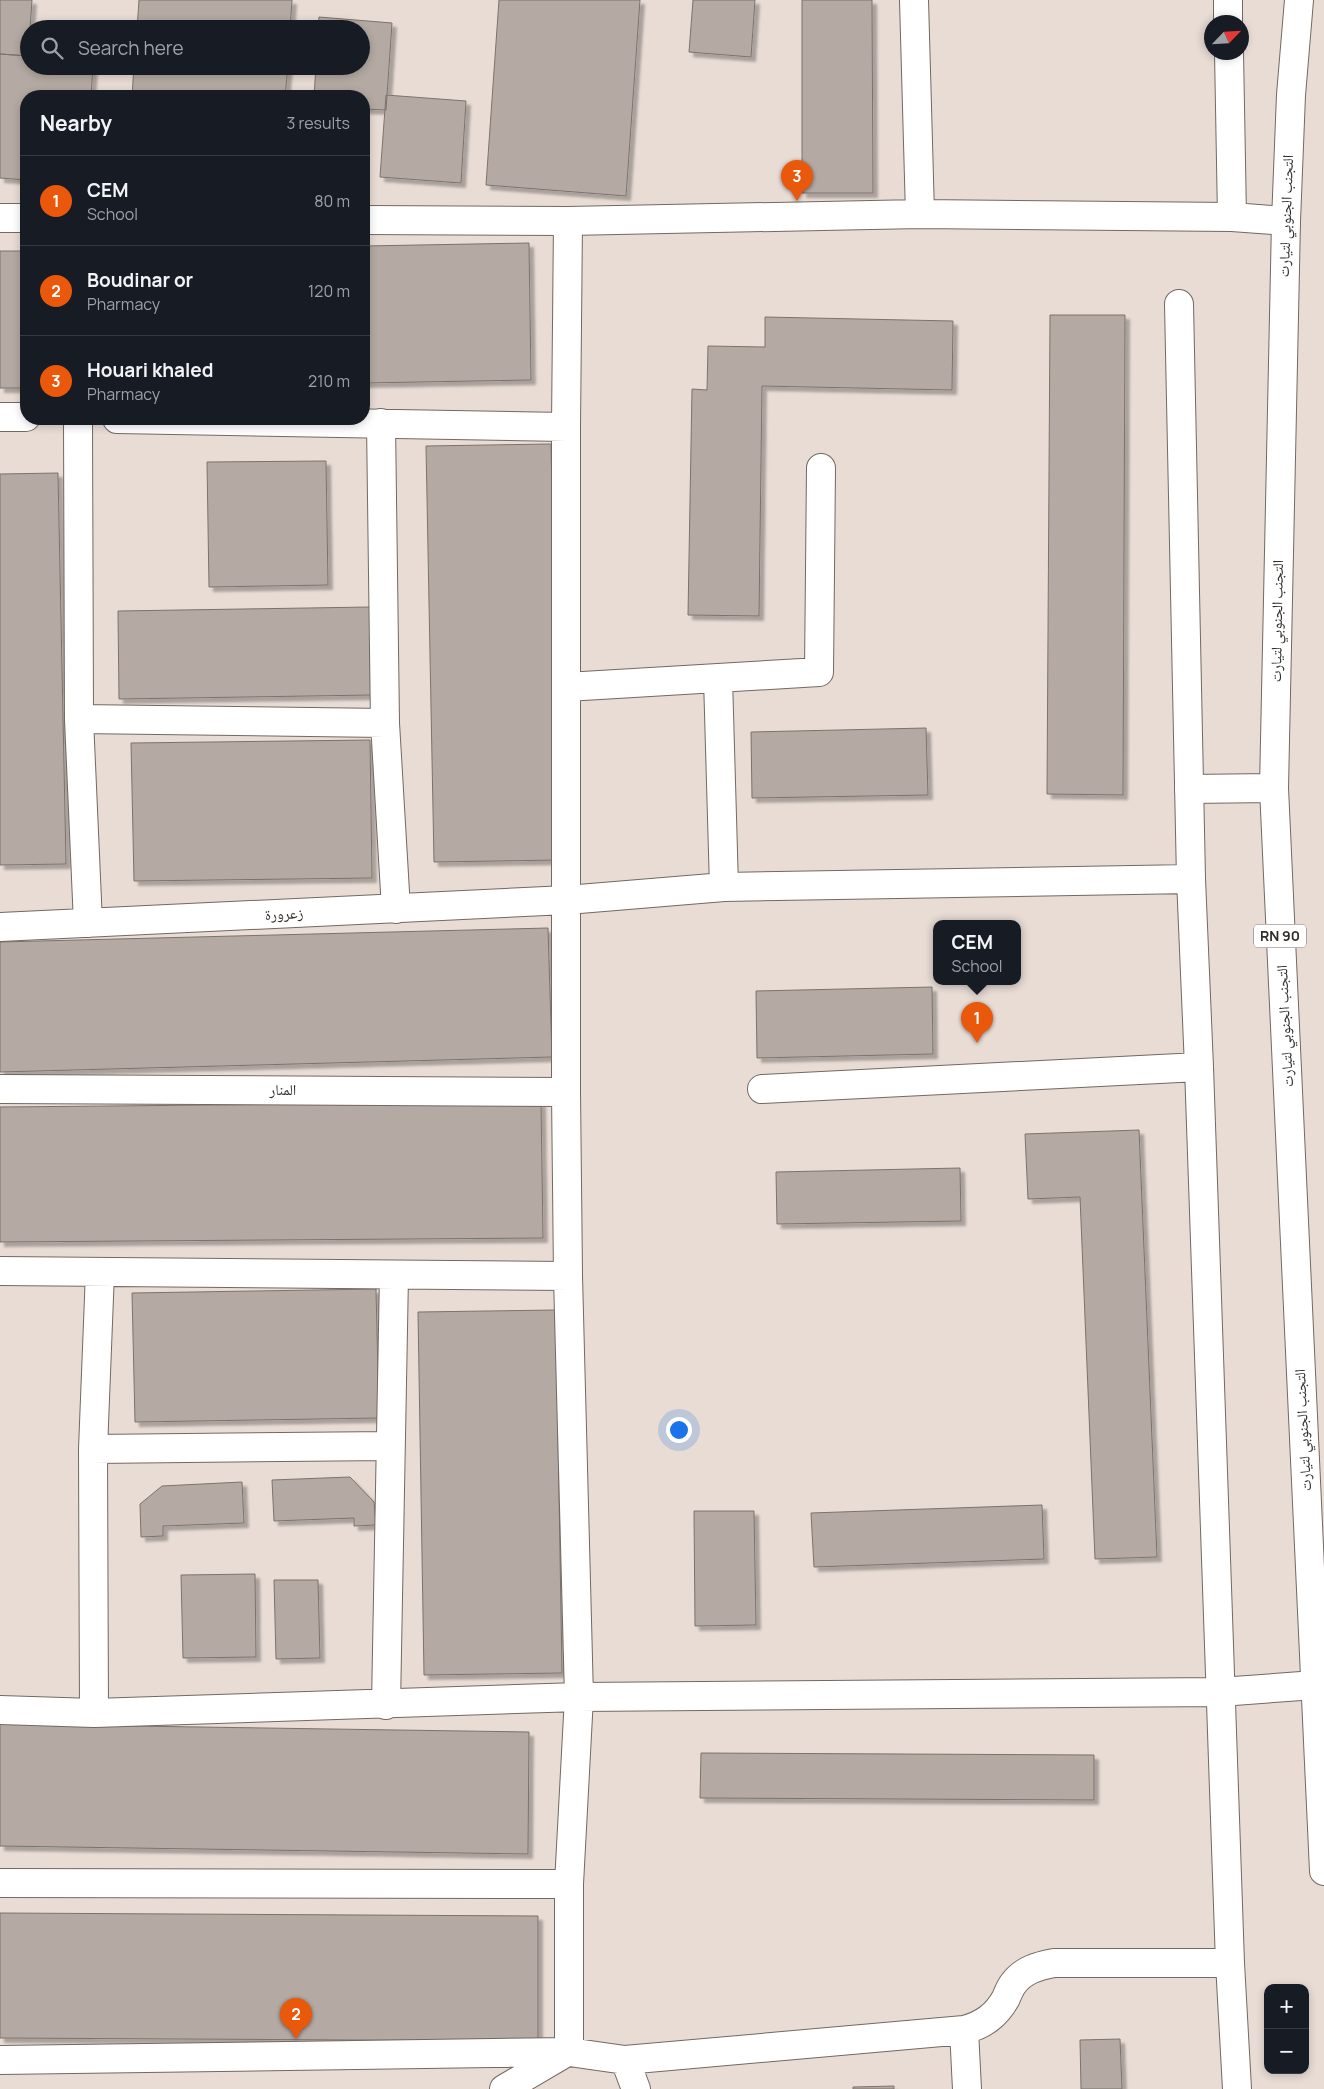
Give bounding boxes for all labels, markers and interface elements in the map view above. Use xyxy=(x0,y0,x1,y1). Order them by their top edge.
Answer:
north arrow xyxy=(1204,15,1249,60)
search box xyxy=(20,20,370,75)
icon: search xyxy=(38,34,66,62)
text: Search here xyxy=(78,35,184,61)
text: Nearby xyxy=(40,109,112,137)
text: 3 results xyxy=(287,112,350,134)
street label: التجنب الجنوبي لتيارت xyxy=(1273,154,1300,278)
pin: 3 xyxy=(781,160,813,201)
text: CEM xyxy=(87,177,128,203)
text: 1 xyxy=(52,190,60,212)
text: 80 m xyxy=(314,190,350,212)
text: School xyxy=(87,203,138,225)
text: Boudinar or xyxy=(87,267,193,293)
text: 2 xyxy=(51,280,61,302)
text: 120 m xyxy=(308,280,350,302)
text: Pharmacy xyxy=(87,293,160,315)
text: Houari khaled xyxy=(87,357,214,383)
text: 3 xyxy=(51,370,61,392)
text: 210 m xyxy=(308,370,350,392)
text: Pharmacy xyxy=(87,383,160,405)
street label: التجنب الجنوبي لتيارت xyxy=(1265,560,1290,682)
street label: زعرورة xyxy=(264,902,304,925)
popup xyxy=(933,920,1021,985)
road number: RN 90 xyxy=(1254,924,1306,948)
text: CEM xyxy=(952,929,993,955)
text: School xyxy=(952,955,1002,977)
street label: التجنب الجنوبي لتيارت xyxy=(1271,964,1300,1088)
pin: 1 xyxy=(961,1002,993,1043)
street label: المنار xyxy=(269,1079,296,1100)
street label: التجنب الجنوبي لتيارت xyxy=(1289,1368,1318,1492)
your location xyxy=(666,1417,692,1443)
map controls xyxy=(1264,1984,1309,2074)
button: + xyxy=(1264,1984,1309,2029)
pin: 2 xyxy=(280,1998,312,2039)
button: − xyxy=(1264,2029,1309,2074)

